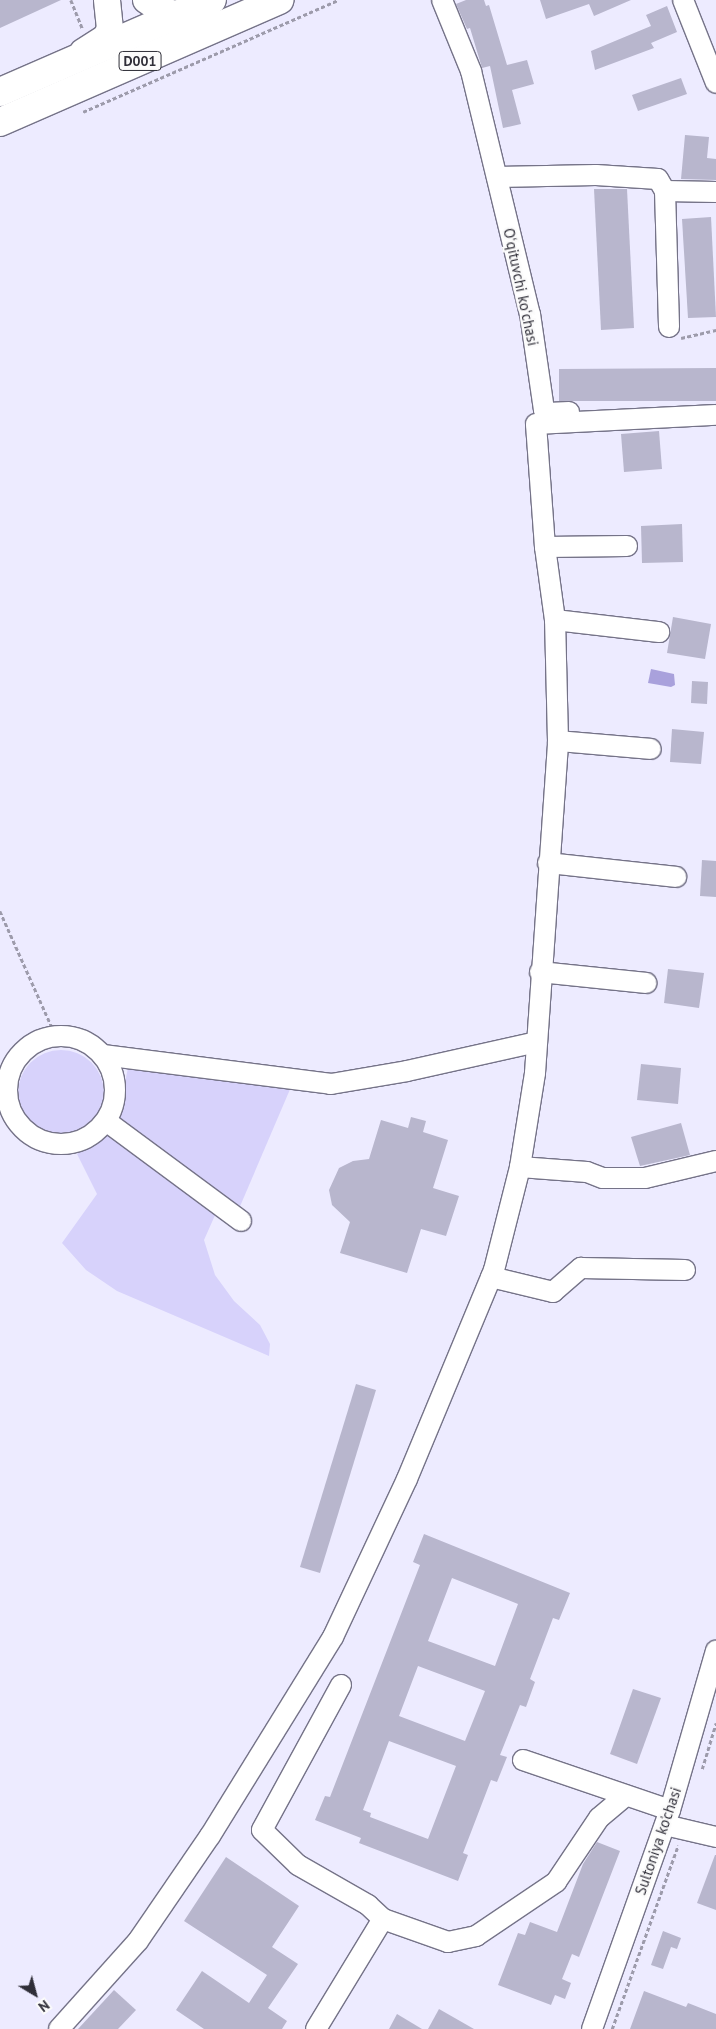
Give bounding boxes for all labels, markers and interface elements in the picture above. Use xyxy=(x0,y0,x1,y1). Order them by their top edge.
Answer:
road number: D001 xyxy=(118,49,162,72)
street label: Oʻqituvchi koʻchasi xyxy=(500,226,542,348)
street label: Sultoniya ko'chasi xyxy=(631,1785,685,1897)
north arrow xyxy=(10,1969,60,2019)
text: N xyxy=(35,1996,53,2016)

